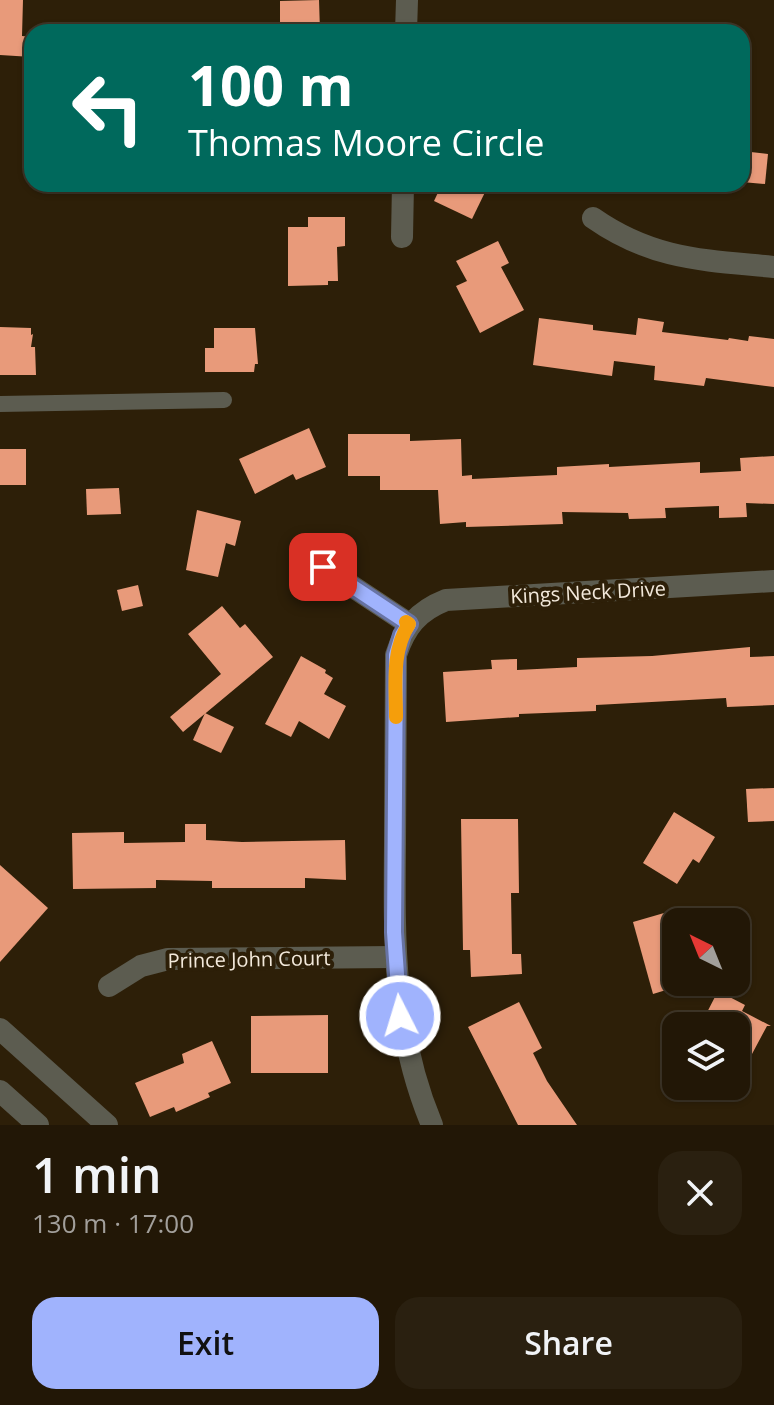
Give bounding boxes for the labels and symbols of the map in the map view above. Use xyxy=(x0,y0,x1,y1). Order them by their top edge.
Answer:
pin xyxy=(289,533,357,601)
street label: Kings Neck Drive xyxy=(510,574,666,610)
north arrow xyxy=(662,908,750,996)
street label: Prince John Court xyxy=(167,944,331,974)
position arrow xyxy=(358,974,442,1058)

